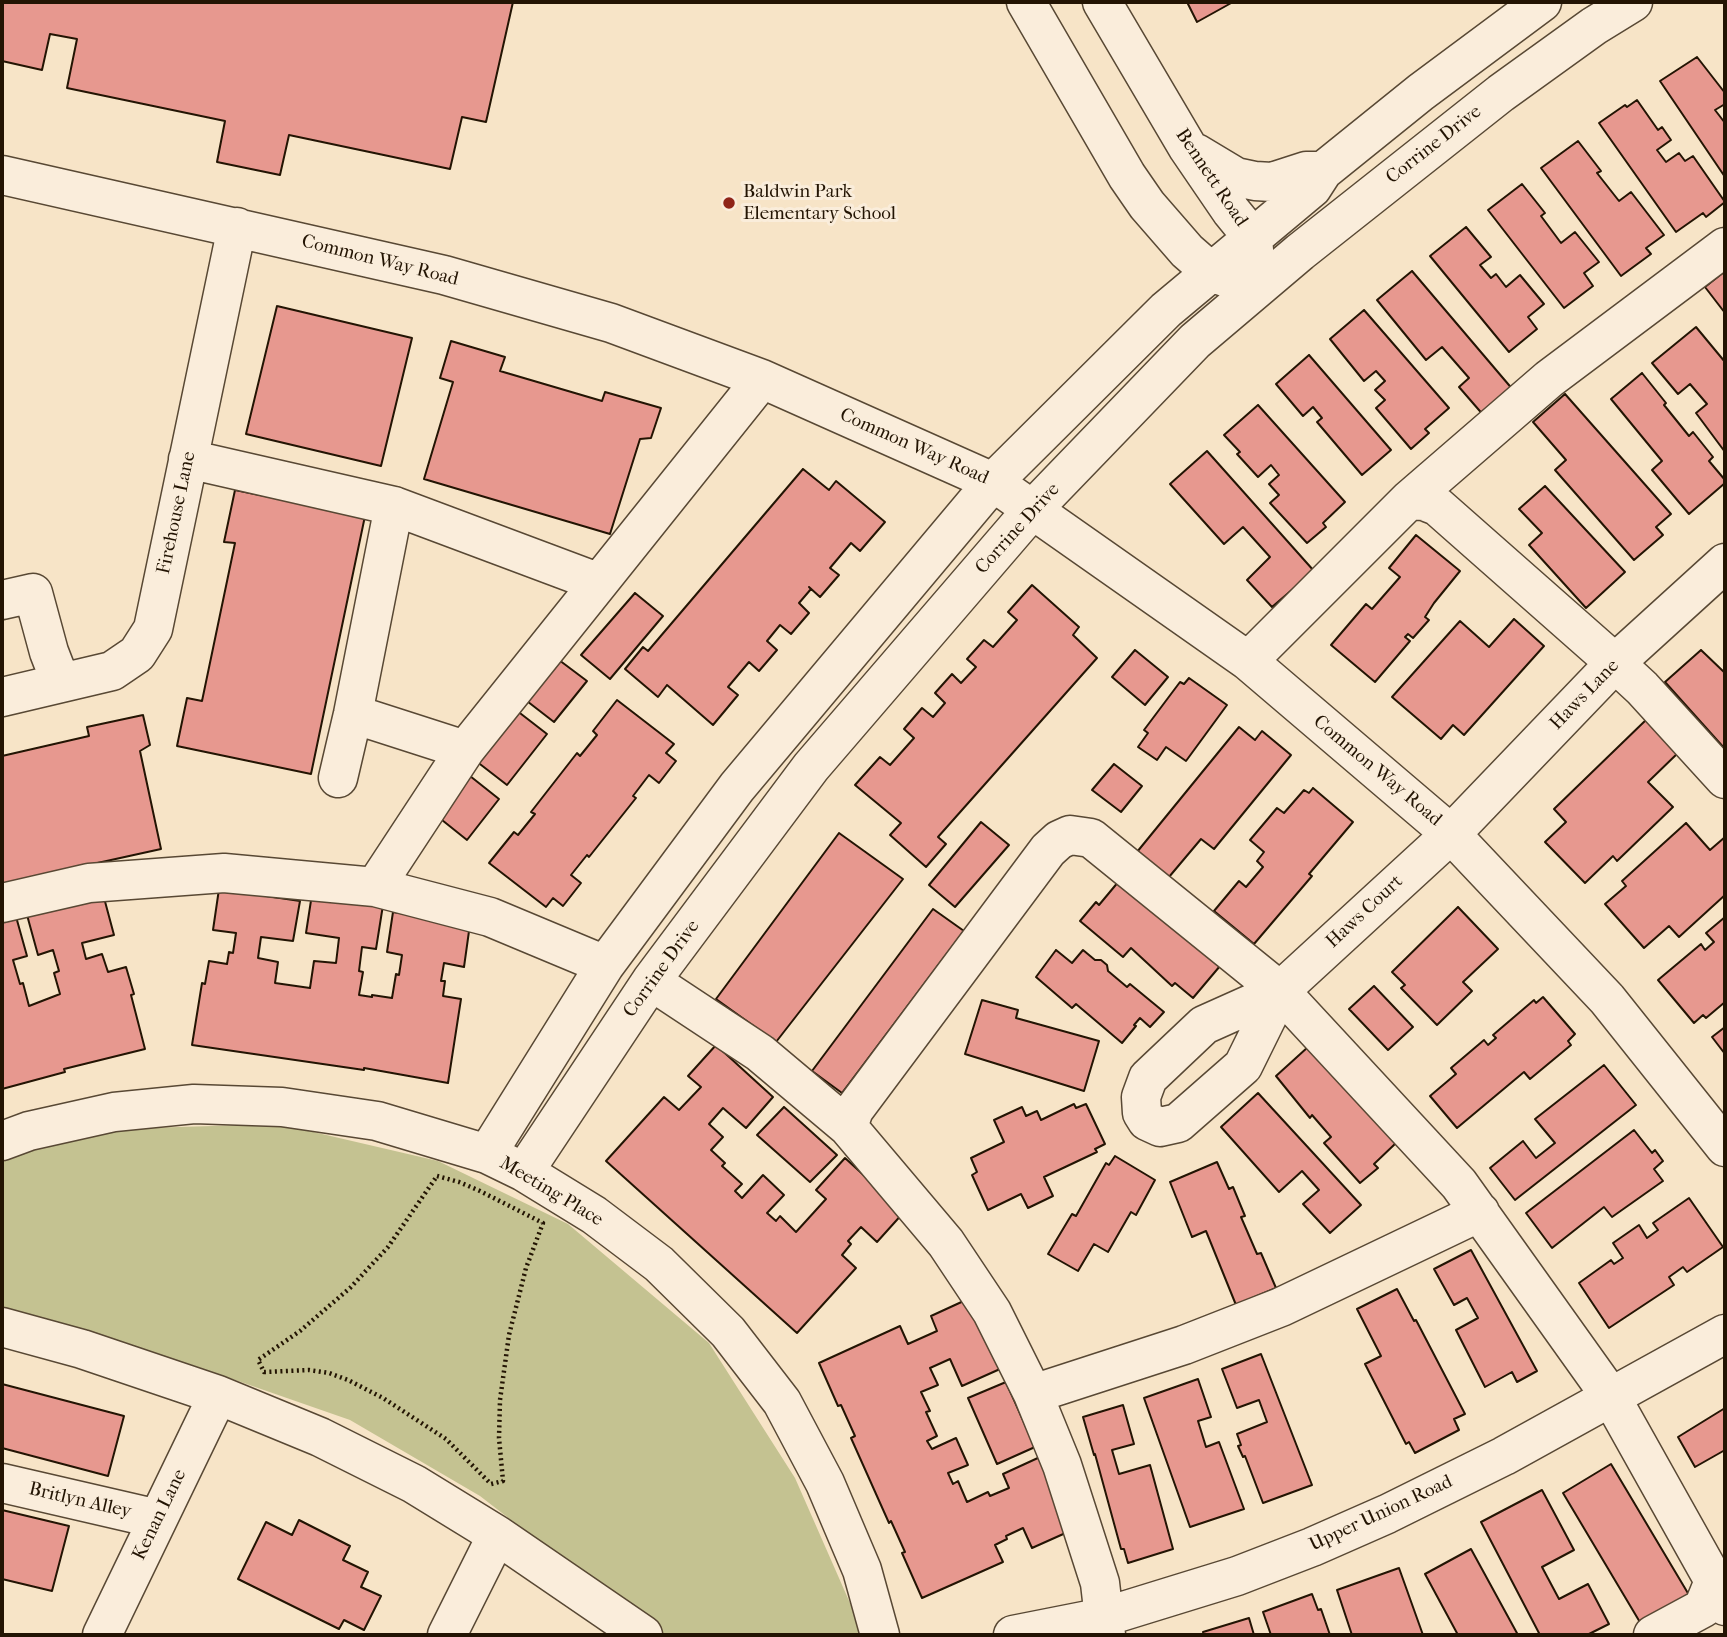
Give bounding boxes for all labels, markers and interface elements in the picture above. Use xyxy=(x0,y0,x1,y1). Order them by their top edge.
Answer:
street label: Corrine Drive xyxy=(1382,101,1486,189)
street label: Bennett Road xyxy=(1170,125,1252,231)
place label: Baldwin Park Elementary School xyxy=(743,181,896,225)
marker: Baldwin Park Elementary School xyxy=(721,195,737,211)
street label: Common Way Road xyxy=(299,230,461,292)
street label: Common Way Road xyxy=(836,404,992,490)
street label: Firehouse Lane xyxy=(153,449,201,577)
street label: Corrine Drive xyxy=(971,479,1065,579)
street label: Haws Lane xyxy=(1546,655,1624,735)
street label: Common Way Road xyxy=(1308,711,1446,831)
street label: Haws Court xyxy=(1322,871,1408,953)
street label: Corrine Drive xyxy=(619,916,705,1022)
street label: Meeting Place xyxy=(495,1152,607,1232)
street label: Kenan Lane xyxy=(128,1466,192,1564)
street label: Upper Union Road xyxy=(1306,1471,1456,1557)
street label: Britlyn Alley xyxy=(26,1478,134,1524)

